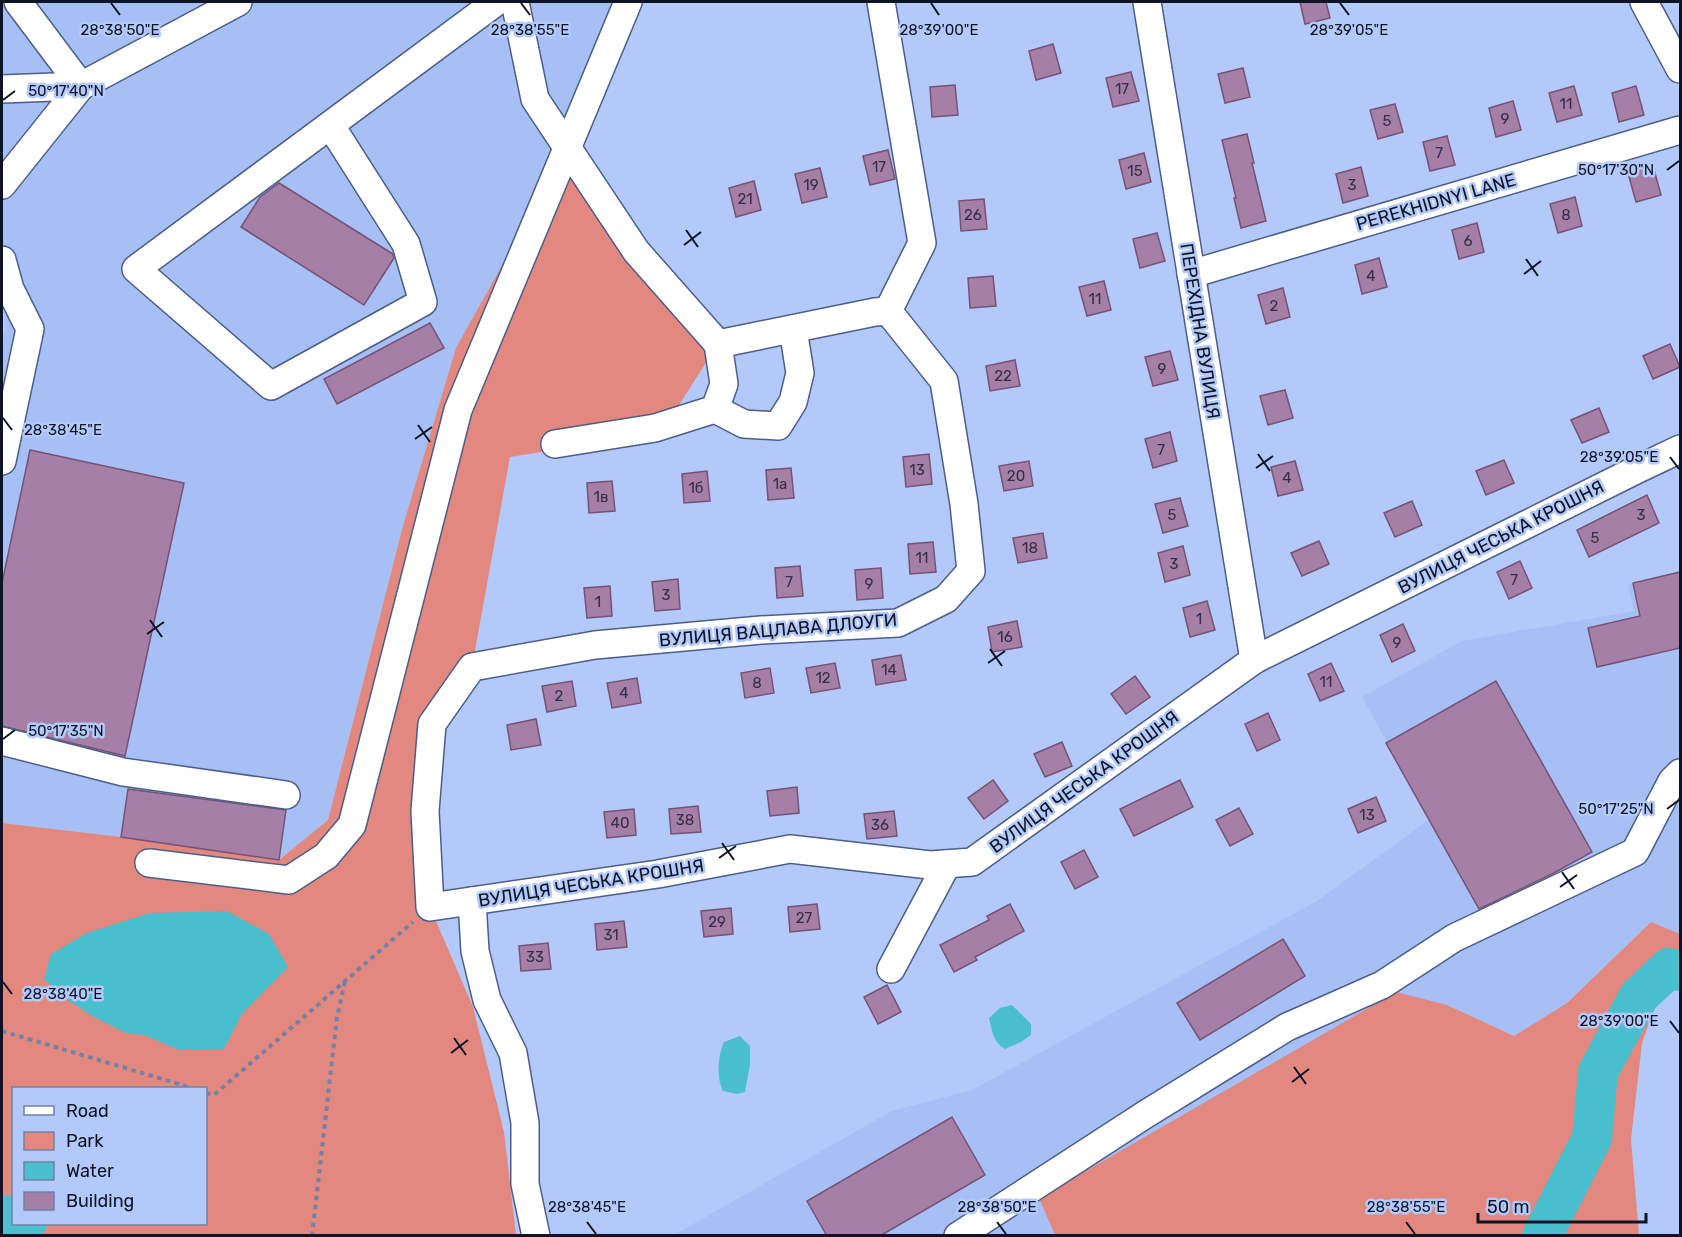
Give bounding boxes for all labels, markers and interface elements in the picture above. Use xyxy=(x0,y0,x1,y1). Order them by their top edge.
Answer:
text: 28°38'50"E xyxy=(80,21,160,39)
text: 28°38'55"E xyxy=(491,21,569,39)
text: 28°39'00"E xyxy=(899,21,979,39)
text: 28°39'05"E xyxy=(1310,21,1388,39)
house number: 17 xyxy=(1115,80,1129,98)
text: 50°17'40"N xyxy=(28,82,104,100)
house number: 11 xyxy=(1560,95,1572,113)
house number: 9 xyxy=(1501,110,1510,128)
house number: 5 xyxy=(1383,112,1392,130)
house number: 7 xyxy=(1435,144,1443,162)
house number: 17 xyxy=(872,158,886,176)
text: 50°17'30"N xyxy=(1578,161,1654,179)
house number: 15 xyxy=(1127,162,1143,180)
street label: PEREKHIDNYI LANE xyxy=(1354,169,1518,235)
house number: 19 xyxy=(803,176,819,194)
house number: 3 xyxy=(1347,176,1357,194)
house number: 21 xyxy=(737,190,753,208)
house number: 26 xyxy=(964,206,982,224)
house number: 8 xyxy=(1561,206,1571,224)
house number: 6 xyxy=(1463,232,1473,250)
street label: ПЕРЕХІДНА ВУЛИЦЯ xyxy=(1175,241,1225,421)
house number: 4 xyxy=(1366,267,1376,285)
house number: 11 xyxy=(1089,290,1101,308)
house number: 2 xyxy=(1270,297,1279,315)
house number: 9 xyxy=(1158,360,1167,378)
house number: 22 xyxy=(994,367,1012,385)
text: 28°38'45"E xyxy=(24,421,102,439)
house number: 7 xyxy=(1157,441,1165,459)
text: 28°39'05"E xyxy=(1580,448,1658,466)
house number: 13 xyxy=(909,461,925,479)
house number: 20 xyxy=(1007,467,1025,485)
house number: 4 xyxy=(1282,469,1292,487)
house number: 1а xyxy=(773,475,787,493)
street label: ВУЛИЦЯ ЧЕСЬКА КРОШНЯ xyxy=(1394,475,1608,599)
house number: 1б xyxy=(688,479,704,497)
house number: 1в xyxy=(594,488,608,506)
house number: 5 xyxy=(1168,506,1177,524)
house number: 3 xyxy=(1636,506,1646,524)
house number: 5 xyxy=(1591,529,1600,547)
house number: 18 xyxy=(1022,539,1038,557)
house number: 11 xyxy=(916,549,928,567)
house number: 3 xyxy=(1169,555,1179,573)
house number: 7 xyxy=(1510,571,1518,589)
house number: 7 xyxy=(785,573,793,591)
house number: 9 xyxy=(865,575,874,593)
house number: 3 xyxy=(661,586,671,604)
house number: 1 xyxy=(595,593,601,611)
street label: ВУЛИЦЯ ВАЦЛАВА ДЛОУГИ xyxy=(658,609,898,651)
house number: 1 xyxy=(1196,610,1202,628)
house number: 16 xyxy=(997,628,1013,646)
house number: 9 xyxy=(1393,634,1402,652)
house number: 14 xyxy=(881,661,897,679)
house number: 12 xyxy=(815,669,831,687)
house number: 11 xyxy=(1320,673,1332,691)
house number: 8 xyxy=(752,674,762,692)
house number: 4 xyxy=(619,684,629,702)
house number: 2 xyxy=(555,687,564,705)
street label: ВУЛИЦЯ ЧЕСЬКА КРОШНЯ xyxy=(985,706,1183,858)
text: 50°17'35"N xyxy=(28,722,104,740)
text: 50°17'25"N xyxy=(1578,800,1654,818)
house number: 13 xyxy=(1359,806,1375,824)
house number: 38 xyxy=(676,811,694,829)
house number: 40 xyxy=(611,814,629,832)
house number: 36 xyxy=(871,816,889,834)
street label: ВУЛИЦЯ ЧЕСЬКА КРОШНЯ xyxy=(477,854,705,912)
house number: 27 xyxy=(796,909,813,927)
house number: 29 xyxy=(708,913,726,931)
house number: 31 xyxy=(603,926,619,944)
house number: 33 xyxy=(526,948,544,966)
text: 28°38'40"E xyxy=(24,985,102,1003)
text: 28°39'00"E xyxy=(1579,1012,1659,1030)
legend xyxy=(12,1087,207,1225)
text: Road xyxy=(66,1100,109,1122)
text: Park xyxy=(66,1130,104,1152)
text: Water xyxy=(66,1160,114,1182)
scale bar xyxy=(1478,1186,1646,1224)
text: Building xyxy=(66,1190,134,1212)
text: 50 m xyxy=(1487,1196,1530,1218)
text: 28°38'45"E xyxy=(548,1198,626,1216)
text: 28°38'50"E xyxy=(957,1198,1037,1216)
text: 28°38'55"E xyxy=(1367,1198,1445,1216)

